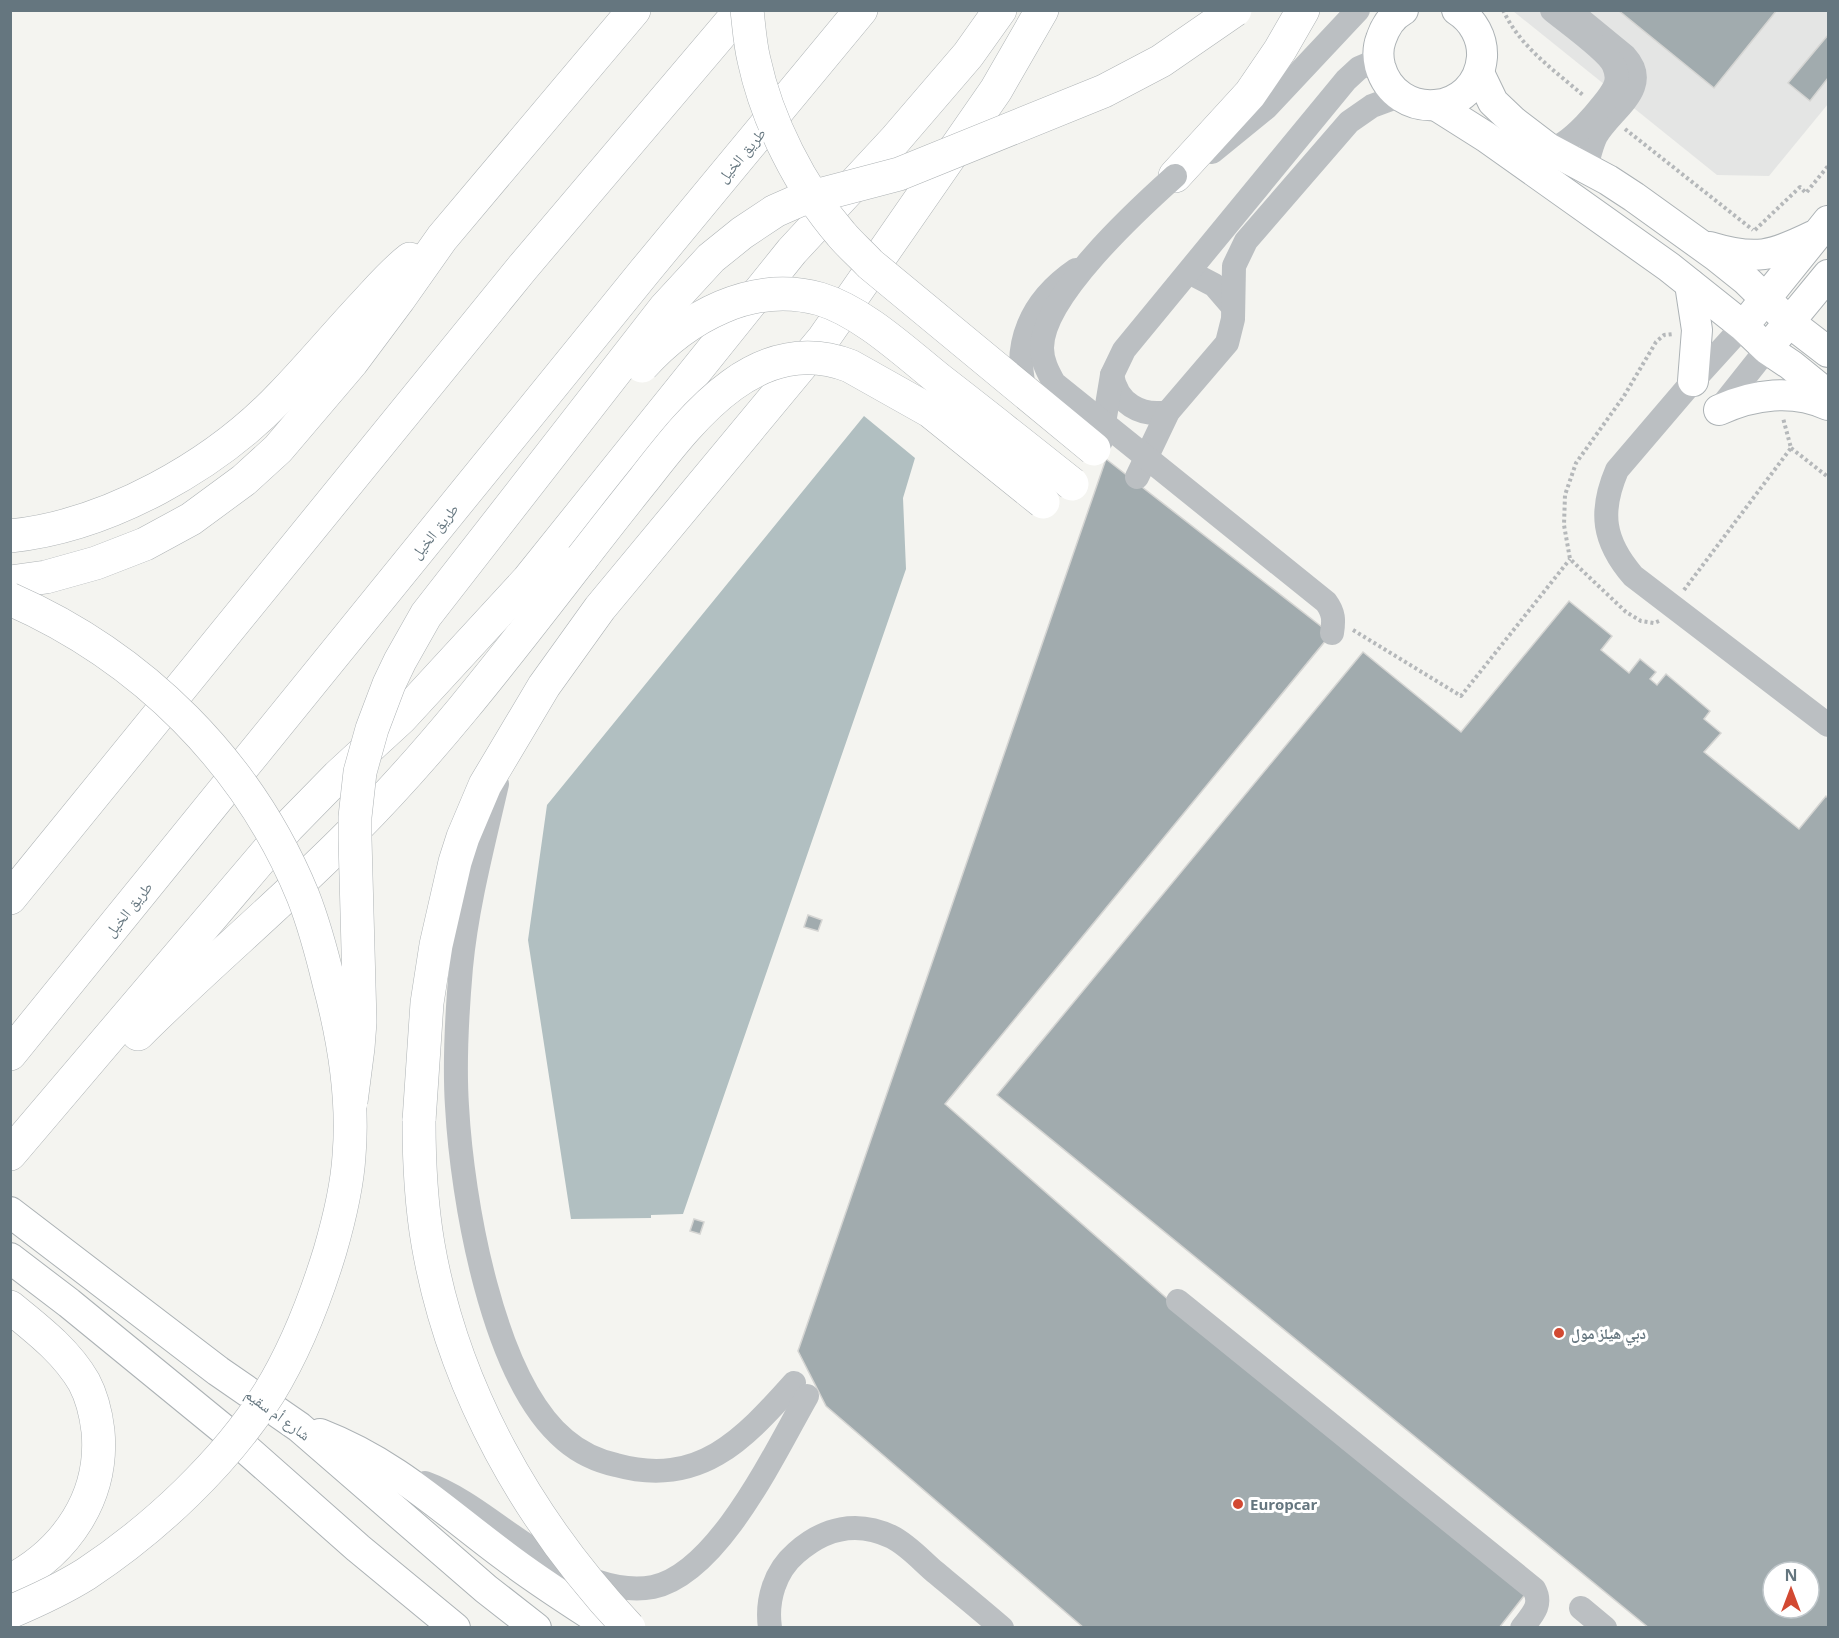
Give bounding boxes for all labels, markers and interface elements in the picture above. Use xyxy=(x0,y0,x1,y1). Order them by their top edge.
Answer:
street label: طريق الخيل xyxy=(712,123,771,187)
street label: طريق الخيل xyxy=(406,499,463,563)
street label: طريق الخيل xyxy=(100,877,157,941)
place label: دبي هيلز مول xyxy=(1571,1323,1646,1346)
marker: دبي هيلز مول xyxy=(1552,1326,1566,1340)
street label: شارع أم سقيم xyxy=(241,1384,315,1445)
place label: Europcar xyxy=(1250,1494,1318,1514)
marker: Europcar xyxy=(1231,1497,1245,1511)
north arrow xyxy=(1761,1560,1821,1620)
text: N xyxy=(1784,1564,1798,1586)

